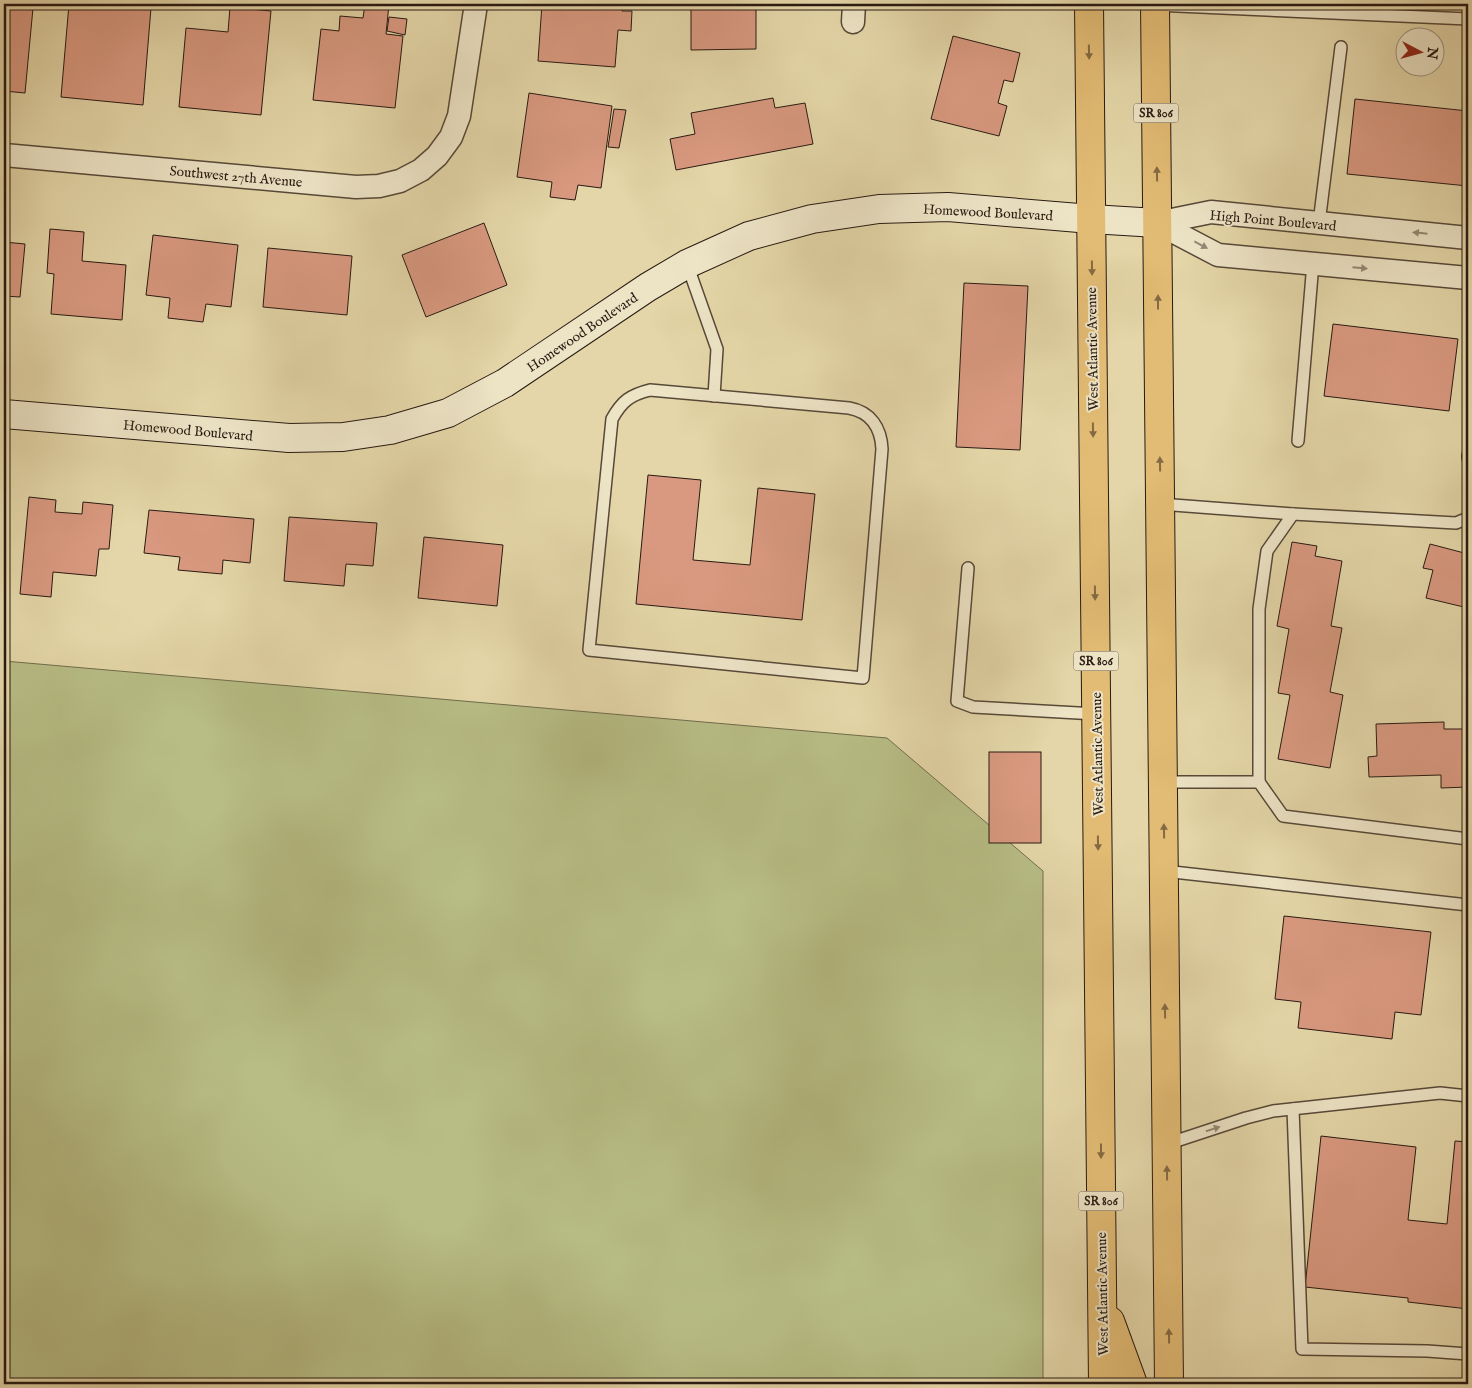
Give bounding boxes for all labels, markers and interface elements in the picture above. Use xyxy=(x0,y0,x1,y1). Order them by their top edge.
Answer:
north arrow xyxy=(1394,28,1444,78)
one-way arrow xyxy=(1085,45,1093,61)
text: N xyxy=(1422,45,1442,60)
road number: SR 806 xyxy=(1134,104,1178,122)
street label: Southwest 27th Avenue xyxy=(169,162,304,192)
one-way arrow xyxy=(1153,166,1161,182)
street label: Homewood Boulevard xyxy=(922,201,1054,225)
street label: High Point Boulevard xyxy=(1209,206,1338,236)
one-way arrow xyxy=(1411,229,1427,237)
one-way arrow xyxy=(1193,241,1208,249)
one-way arrow xyxy=(1088,260,1096,276)
one-way arrow xyxy=(1352,264,1368,272)
street label: West Atlantic Avenue xyxy=(1083,286,1103,411)
street label: Homewood Boulevard xyxy=(524,289,642,377)
one-way arrow xyxy=(1154,293,1162,309)
street label: Homewood Boulevard xyxy=(122,416,254,446)
one-way arrow xyxy=(1089,423,1097,439)
one-way arrow xyxy=(1156,456,1164,472)
one-way arrow xyxy=(1091,585,1099,601)
road number: SR 806 xyxy=(1074,651,1118,670)
street label: West Atlantic Avenue xyxy=(1088,691,1108,816)
one-way arrow xyxy=(1160,822,1168,838)
one-way arrow xyxy=(1094,835,1102,851)
one-way arrow xyxy=(1161,1002,1169,1018)
one-way arrow xyxy=(1206,1124,1221,1132)
one-way arrow xyxy=(1097,1143,1105,1159)
one-way arrow xyxy=(1163,1165,1171,1181)
road number: SR 806 xyxy=(1078,1192,1124,1210)
street label: West Atlantic Avenue xyxy=(1093,1231,1113,1356)
one-way arrow xyxy=(1165,1327,1173,1343)

